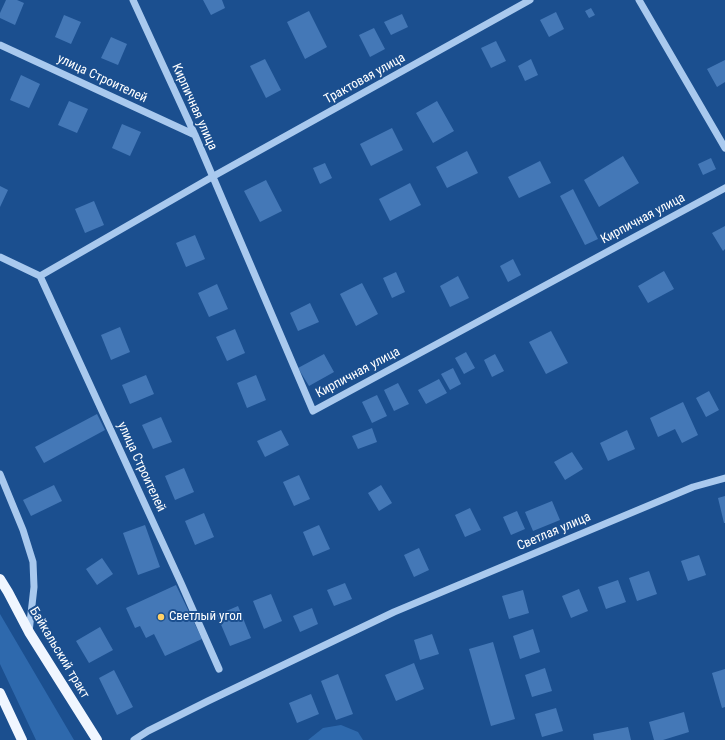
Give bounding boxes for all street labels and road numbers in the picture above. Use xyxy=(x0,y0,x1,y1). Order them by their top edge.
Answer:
street label: Трактовая улица xyxy=(322,50,408,108)
street label: улица Строителей xyxy=(55,51,149,107)
street label: Кирпичная улица xyxy=(168,61,220,153)
street label: Кирпичная улица xyxy=(598,190,688,248)
street label: Кирпичная улица xyxy=(313,344,403,402)
street label: улица Строителей xyxy=(113,420,169,514)
street label: Светлая улица xyxy=(515,509,593,555)
street label: Байкальский тракт xyxy=(26,605,92,701)

